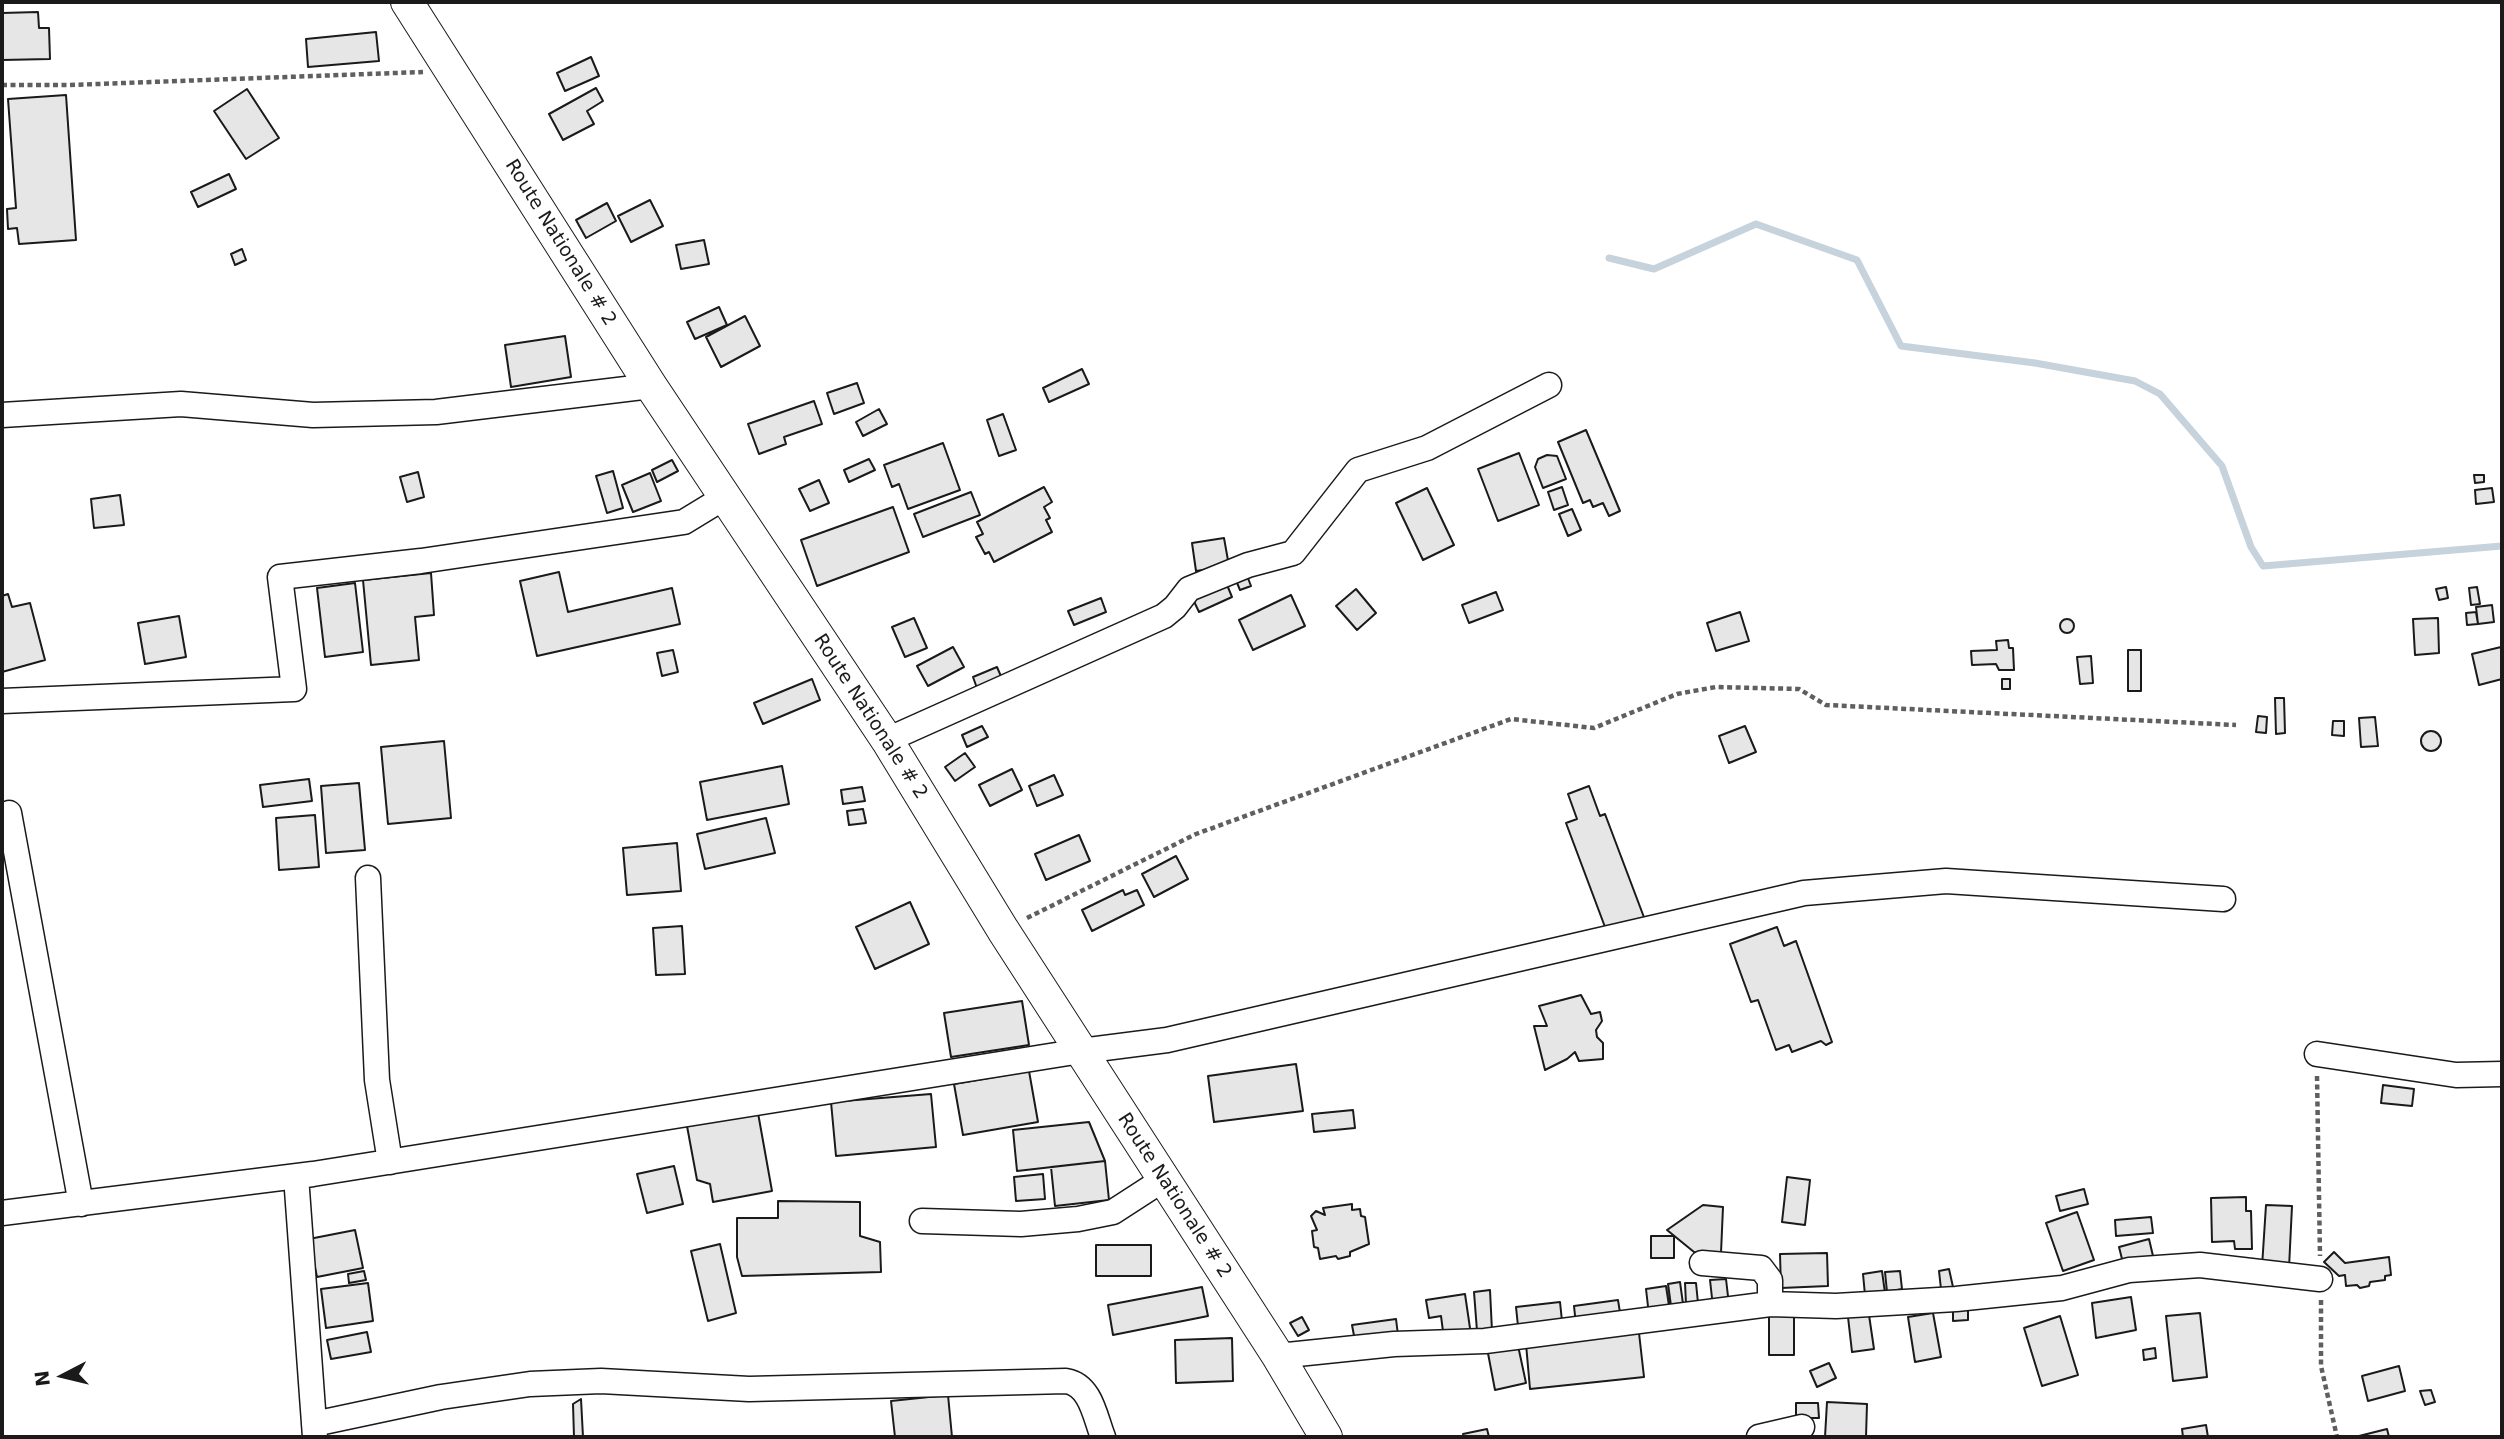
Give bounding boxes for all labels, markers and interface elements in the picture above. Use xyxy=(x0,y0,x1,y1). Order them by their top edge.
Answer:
street label: Route Nationale # 2 xyxy=(499,155,621,331)
street label: Route Nationale # 2 xyxy=(808,630,932,804)
street label: Route Nationale # 2 xyxy=(1112,1109,1236,1283)
north arrow xyxy=(28,1341,98,1411)
text: N xyxy=(30,1369,54,1388)

